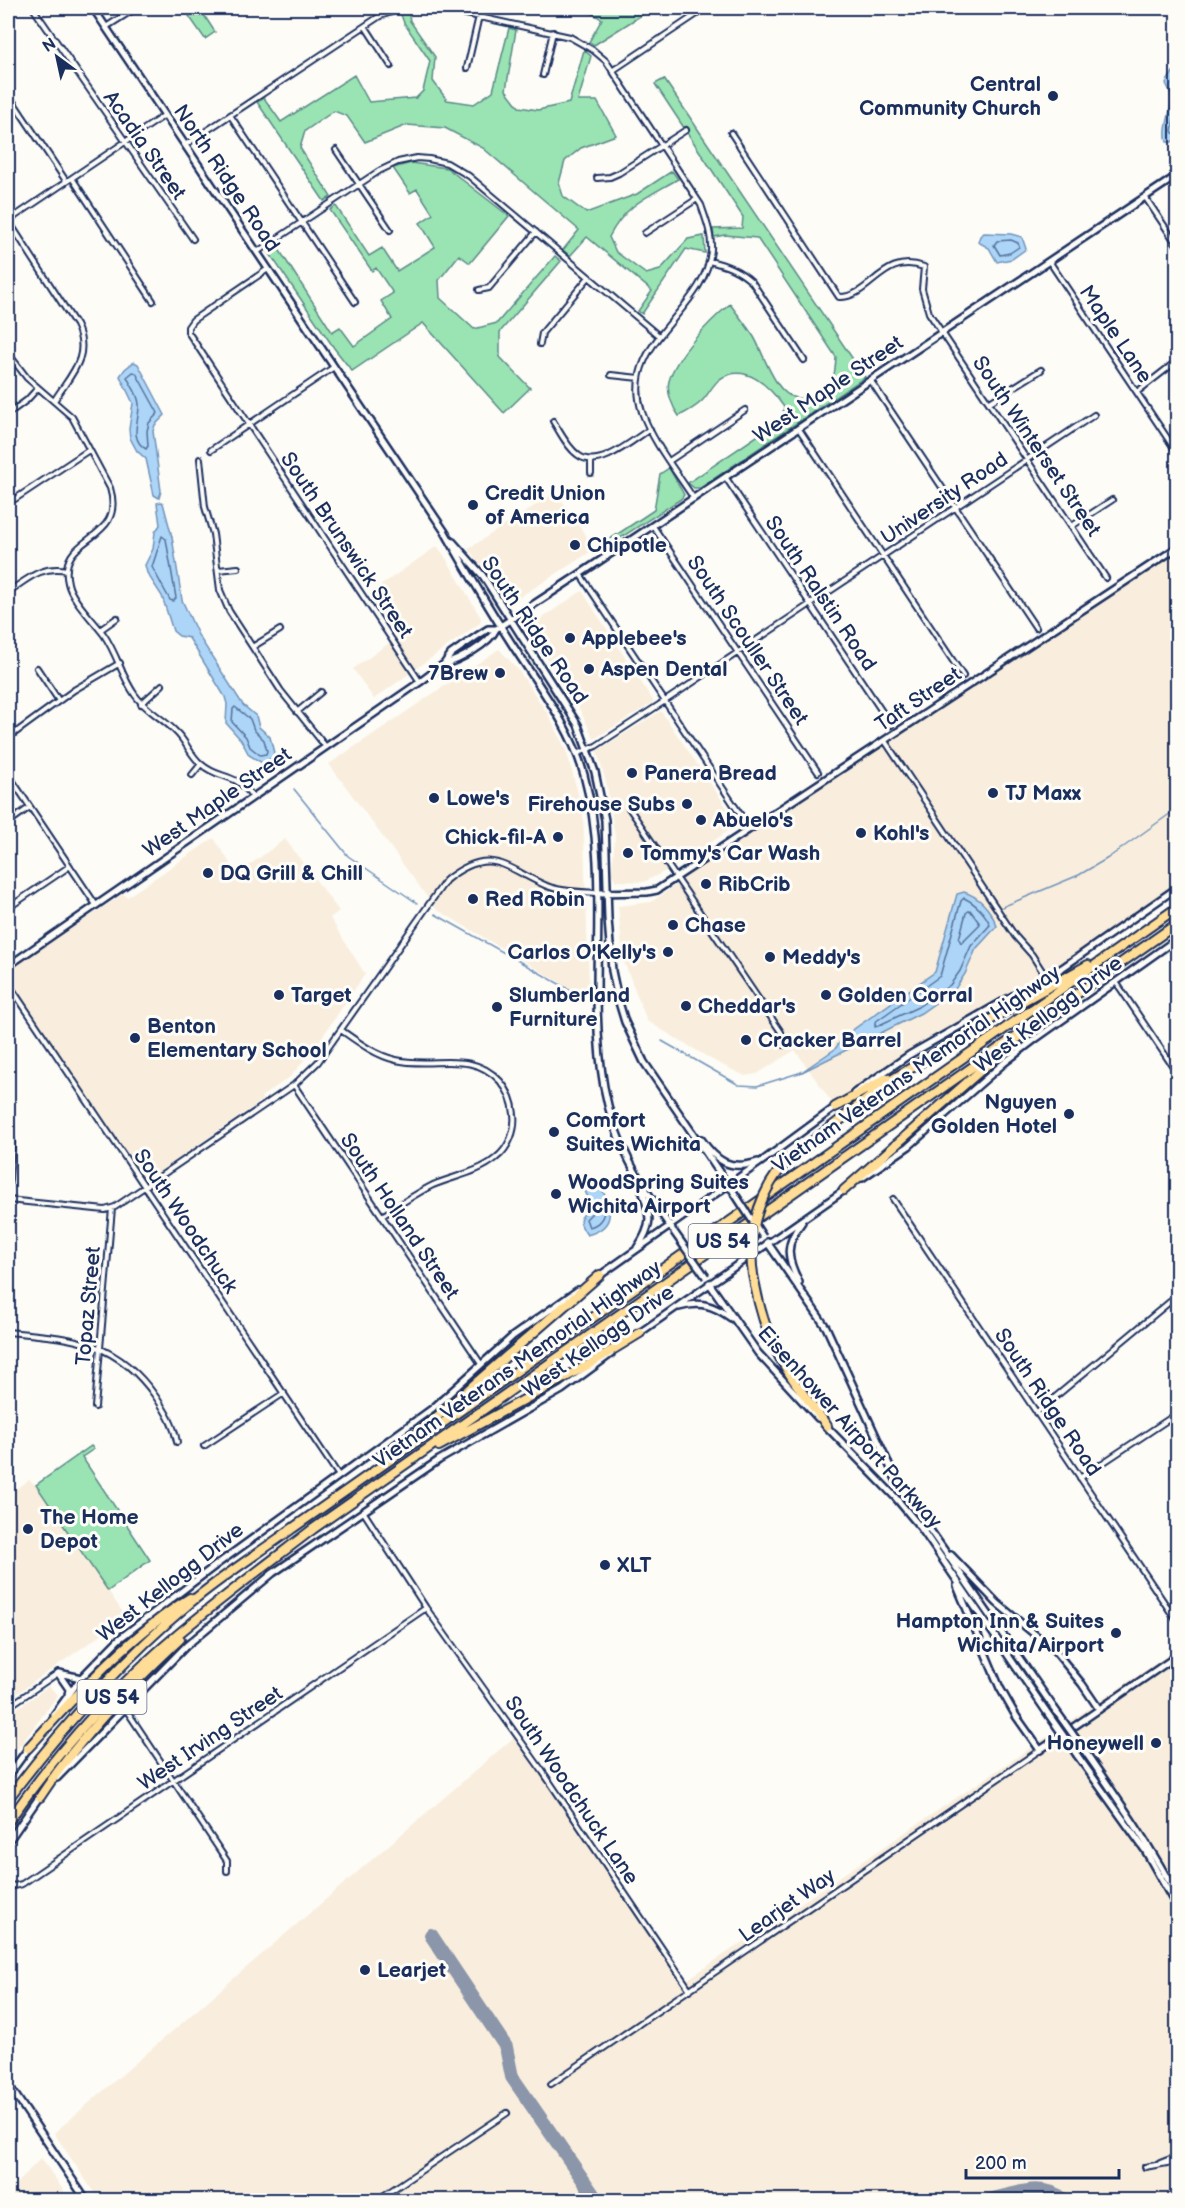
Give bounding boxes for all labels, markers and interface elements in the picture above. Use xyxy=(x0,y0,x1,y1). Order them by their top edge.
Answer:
north arrow xyxy=(27,27,87,87)
text: N xyxy=(39,34,60,57)
place label: Central Community Church xyxy=(859,72,1041,121)
street label: Acadia Street xyxy=(98,86,192,205)
marker: Central Community Church xyxy=(1046,89,1060,103)
street label: North Ridge Road xyxy=(168,100,285,257)
street label: Maple Lane xyxy=(1074,281,1157,388)
street label: West Maple Street xyxy=(749,330,908,449)
street label: South Winterset Street xyxy=(967,351,1107,542)
street label: South Brunswick Street xyxy=(275,447,418,644)
street label: University Road xyxy=(876,447,1012,550)
place label: Credit Union of America xyxy=(485,481,605,530)
marker: Credit Union of America xyxy=(466,498,480,512)
street label: South Ralstin Road xyxy=(760,511,882,675)
place label: Chipotle xyxy=(587,533,667,558)
marker: Chipotle xyxy=(568,538,582,552)
street label: South Scouller Street xyxy=(682,551,814,730)
street label: South Ridge Road xyxy=(476,552,593,709)
place label: Applebee's xyxy=(581,626,687,651)
marker: Applebee's xyxy=(563,631,577,645)
place label: Aspen Dental xyxy=(600,657,727,682)
place label: 7Brew xyxy=(428,661,488,686)
street label: Taft Street xyxy=(871,661,966,737)
marker: Aspen Dental xyxy=(582,662,596,676)
marker: 7Brew xyxy=(493,666,507,680)
street label: West Maple Street xyxy=(138,742,297,863)
place label: Panera Bread xyxy=(644,761,777,786)
marker: Panera Bread xyxy=(625,766,639,780)
place label: TJ Maxx xyxy=(1005,781,1082,806)
place label: Lowe's xyxy=(446,786,510,811)
marker: TJ Maxx xyxy=(986,786,1000,800)
marker: Lowe's xyxy=(427,791,441,805)
place label: Firehouse Subs xyxy=(527,792,675,817)
marker: Firehouse Subs xyxy=(680,797,694,811)
place label: Abuelo's xyxy=(712,808,793,833)
marker: Abuelo's xyxy=(694,813,708,827)
place label: Kohl's xyxy=(873,821,929,846)
place label: Chick-fil-A xyxy=(445,825,546,850)
marker: Kohl's xyxy=(854,826,868,840)
marker: Chick-fil-A xyxy=(551,830,565,844)
place label: Tommy's Car Wash xyxy=(640,841,820,866)
marker: Tommy's Car Wash xyxy=(621,846,635,860)
place label: DQ Grill & Chill xyxy=(220,861,363,886)
marker: DQ Grill & Chill xyxy=(201,866,215,880)
place label: RibCrib xyxy=(718,872,791,897)
marker: RibCrib xyxy=(699,877,713,891)
place label: Red Robin xyxy=(485,887,585,912)
marker: Red Robin xyxy=(466,892,480,906)
place label: Chase xyxy=(685,913,746,938)
marker: Chase xyxy=(666,918,680,932)
place label: Carlos O'Kelly's xyxy=(507,940,656,965)
marker: Carlos O'Kelly's xyxy=(661,945,675,959)
place label: Meddy's xyxy=(782,945,861,970)
marker: Meddy's xyxy=(763,950,777,964)
street label: West Kellogg Drive xyxy=(969,951,1127,1078)
street label: Vietnam Veterans Memorial Highway xyxy=(768,960,1065,1179)
place label: Target xyxy=(291,983,352,1008)
place label: Slumberland Furniture xyxy=(509,983,630,1032)
place label: Golden Corral xyxy=(838,983,973,1008)
marker: Target xyxy=(272,988,286,1002)
marker: Golden Corral xyxy=(819,988,833,1002)
place label: Cheddar's xyxy=(698,994,796,1019)
marker: Cheddar's xyxy=(679,999,693,1013)
marker: Slumberland Furniture xyxy=(490,1000,504,1014)
place label: Benton Elementary School xyxy=(147,1014,327,1063)
place label: Cracker Barrel xyxy=(758,1028,902,1053)
marker: Benton Elementary School xyxy=(128,1031,142,1045)
marker: Cracker Barrel xyxy=(739,1033,753,1047)
place label: Nguyen Golden Hotel xyxy=(931,1090,1057,1139)
marker: Nguyen Golden Hotel xyxy=(1062,1107,1076,1121)
place label: Comfort Suites Wichita xyxy=(566,1108,701,1157)
marker: Comfort Suites Wichita xyxy=(547,1125,561,1139)
street label: South Holland Street xyxy=(335,1128,465,1305)
street label: South Woodchuck xyxy=(128,1144,244,1299)
place label: WoodSpring Suites Wichita Airport xyxy=(568,1170,749,1219)
marker: WoodSpring Suites Wichita Airport xyxy=(549,1187,563,1201)
road number: US 54 xyxy=(688,1224,758,1258)
street label: Topaz Street xyxy=(71,1245,106,1367)
street label: Vietnam Veterans Memorial Highway xyxy=(369,1255,666,1474)
street label: West Kellogg Drive xyxy=(518,1280,679,1403)
street label: Eisenhower Airport Parkway xyxy=(752,1321,947,1534)
street label: South Ridge Road xyxy=(989,1324,1106,1481)
place label: The Home Depot xyxy=(40,1505,139,1554)
street label: West Kellogg Drive xyxy=(92,1517,249,1647)
marker: The Home Depot xyxy=(21,1522,35,1536)
place label: XLT xyxy=(617,1553,652,1578)
marker: XLT xyxy=(598,1558,612,1572)
place label: Hampton Inn & Suites Wichita/Airport xyxy=(896,1609,1104,1658)
marker: Hampton Inn & Suites Wichita/Airport xyxy=(1109,1626,1123,1640)
road number: US 54 xyxy=(78,1680,146,1714)
street label: West Irving Street xyxy=(133,1681,288,1796)
street label: South Woodchuck Lane xyxy=(499,1691,644,1889)
place label: Honeywell xyxy=(1047,1731,1144,1756)
marker: Honeywell xyxy=(1149,1736,1163,1750)
street label: Learjet Way xyxy=(734,1863,841,1948)
place label: Learjet xyxy=(377,1958,446,1983)
marker: Learjet xyxy=(358,1963,372,1977)
scale bar xyxy=(966,2142,1119,2180)
text: 200 m xyxy=(975,2153,1027,2174)

